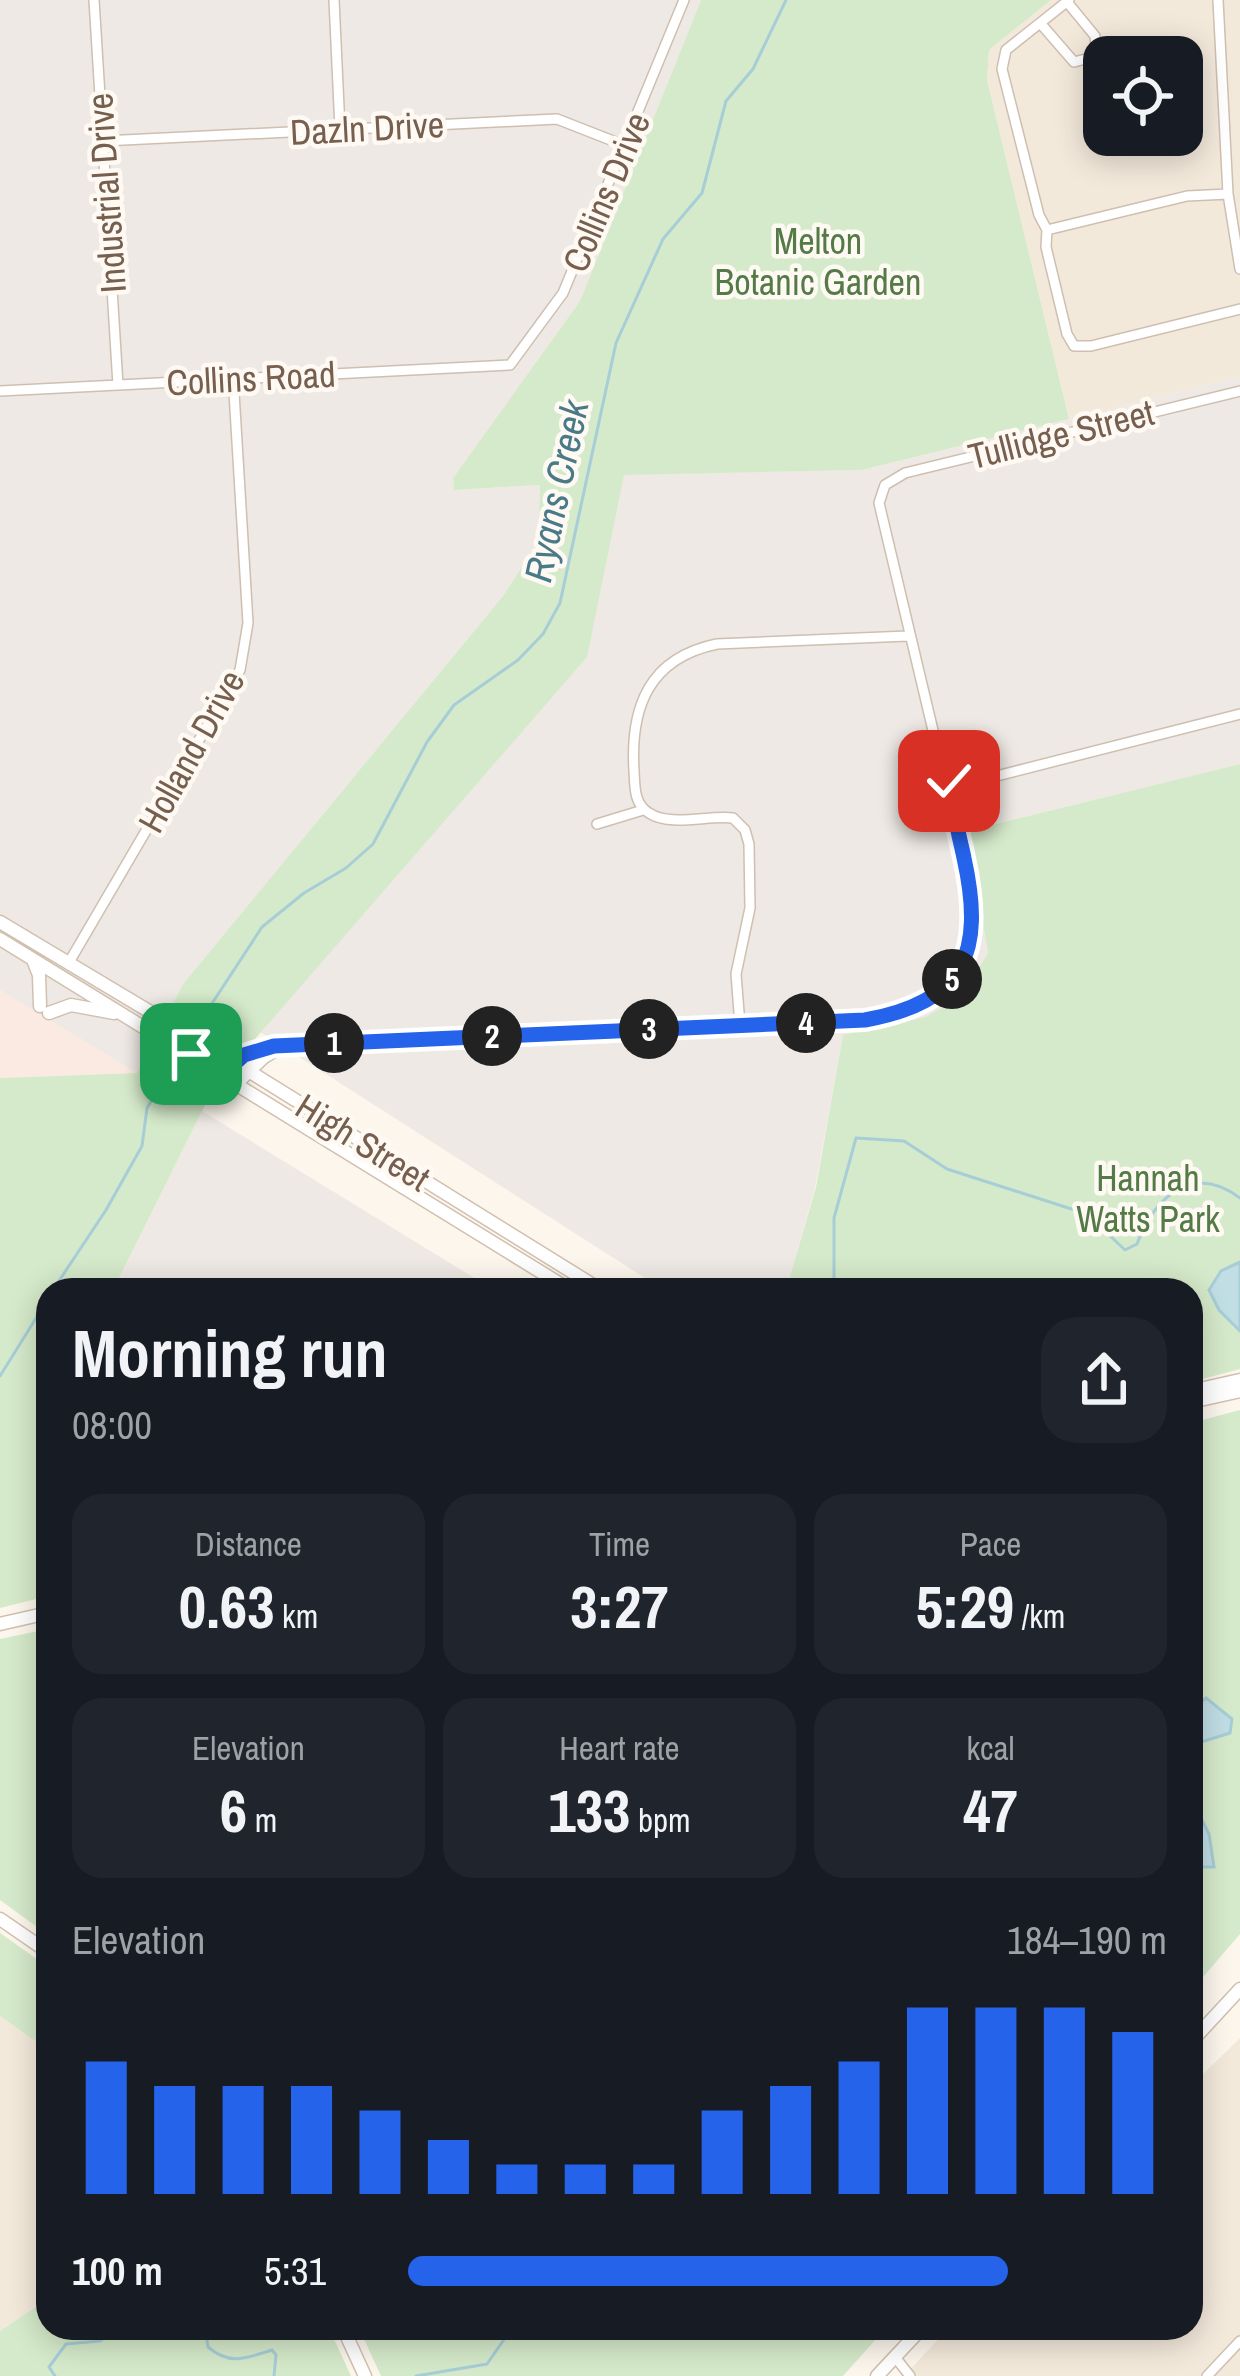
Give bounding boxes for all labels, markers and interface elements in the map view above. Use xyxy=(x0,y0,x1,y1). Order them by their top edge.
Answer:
map controls xyxy=(1083,36,1203,156)
button: locate xyxy=(1083,36,1203,156)
street label: Industrial Drive xyxy=(75,91,137,295)
street label: Dazln Drive xyxy=(289,100,445,156)
street label: Collins Drive xyxy=(551,105,661,279)
park label: Melton Botanic Garden xyxy=(715,217,921,306)
street label: Collins Road xyxy=(165,350,337,406)
street label: Tullidge Street xyxy=(963,388,1159,480)
water label: Ryans Creek xyxy=(511,394,601,587)
street label: Holland Drive xyxy=(127,661,255,841)
pin xyxy=(898,730,1000,832)
icon: check xyxy=(916,748,982,814)
pin: 5 xyxy=(922,949,982,1009)
text: 5 xyxy=(944,957,960,1001)
pin: 4 xyxy=(776,993,836,1053)
pin: 3 xyxy=(619,999,679,1059)
text: 4 xyxy=(798,1001,814,1045)
pin xyxy=(140,1003,242,1105)
pin: 2 xyxy=(462,1006,522,1066)
text: 3 xyxy=(641,1007,657,1051)
pin: 1 xyxy=(304,1013,364,1073)
text: 2 xyxy=(484,1014,500,1058)
icon: arrive xyxy=(158,1021,224,1087)
text: 1 xyxy=(326,1021,342,1065)
street label: High Street xyxy=(287,1082,439,1202)
park label: Hannah Watts Park xyxy=(1076,1154,1220,1243)
text: Morning run xyxy=(72,1309,388,1398)
button: share xyxy=(1041,1317,1167,1443)
text: 08:00 xyxy=(72,1399,152,1451)
text: Distance xyxy=(195,1522,302,1566)
text: Time xyxy=(589,1522,650,1566)
text: Pace xyxy=(960,1522,1021,1566)
text: 0.63 xyxy=(179,1566,275,1647)
text: 3:27 xyxy=(570,1566,669,1647)
text: 5:29 xyxy=(916,1566,1014,1647)
text: km xyxy=(275,1594,318,1638)
text: /km xyxy=(1014,1594,1065,1638)
text: Elevation xyxy=(192,1726,305,1770)
text: Heart rate xyxy=(559,1726,680,1770)
text: kcal xyxy=(966,1726,1015,1770)
text: 6 xyxy=(220,1770,247,1851)
text: 133 xyxy=(548,1770,630,1851)
text: 47 xyxy=(963,1770,1018,1851)
text: m xyxy=(247,1798,277,1842)
text: bpm xyxy=(630,1798,691,1842)
text: Elevation xyxy=(72,1914,205,1966)
text: 184–190 m xyxy=(1007,1914,1167,1966)
text: 100 m xyxy=(72,2245,163,2297)
text: 5:31 xyxy=(264,2245,326,2297)

